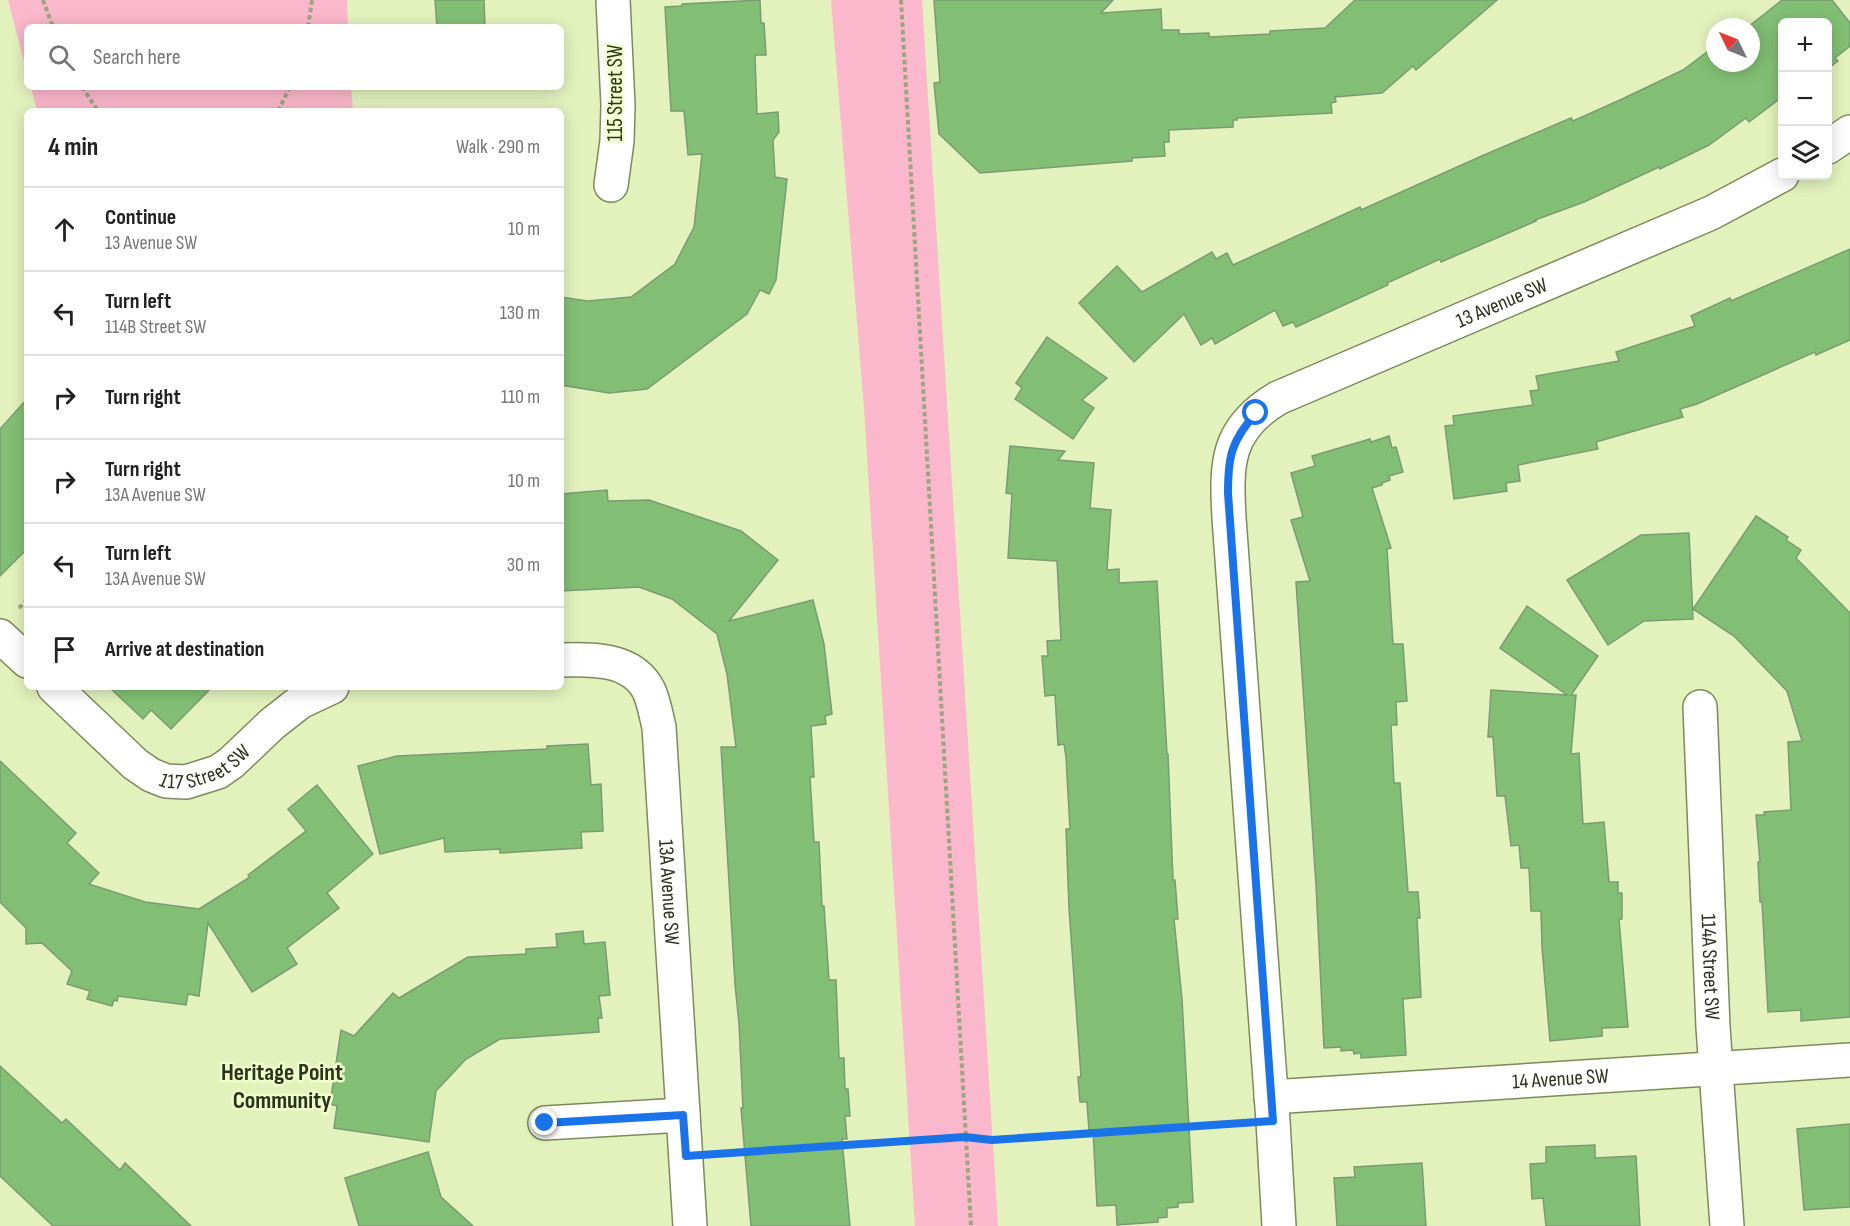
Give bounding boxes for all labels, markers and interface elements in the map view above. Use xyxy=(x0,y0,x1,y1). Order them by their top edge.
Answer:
north arrow xyxy=(1706,18,1760,72)
map controls xyxy=(1778,18,1832,180)
button: + xyxy=(1778,18,1832,72)
search box xyxy=(24,24,564,90)
icon: search xyxy=(45,41,78,74)
text: Search here xyxy=(93,44,180,71)
street label: 115 Street SW xyxy=(603,44,628,141)
button: − xyxy=(1778,72,1832,126)
button: layers xyxy=(1778,126,1832,180)
text: 4 min xyxy=(48,132,98,163)
text: Walk · 290 m xyxy=(456,135,540,159)
text: Continue xyxy=(105,204,176,231)
icon: ahead xyxy=(48,213,81,246)
text: 10 m xyxy=(508,217,540,241)
text: 13 Avenue SW xyxy=(105,231,197,255)
street label: 13 Avenue SW xyxy=(1452,272,1551,333)
text: Turn left xyxy=(105,288,171,315)
icon: left xyxy=(48,297,81,330)
text: 130 m xyxy=(500,301,540,325)
text: 114B Street SW xyxy=(105,315,206,339)
icon: right xyxy=(48,381,81,414)
text: Turn right xyxy=(105,384,181,411)
text: 110 m xyxy=(501,385,540,409)
route start xyxy=(1242,399,1268,425)
text: Turn right xyxy=(105,456,181,483)
icon: right xyxy=(48,465,81,498)
text: 10 m xyxy=(508,469,540,493)
text: 13A Avenue SW xyxy=(105,483,206,507)
text: Turn left xyxy=(105,540,171,567)
icon: left xyxy=(48,549,81,582)
text: 30 m xyxy=(507,553,540,577)
text: 13A Avenue SW xyxy=(105,567,206,591)
icon: arrive xyxy=(48,633,81,666)
text: Arrive at destination xyxy=(105,636,264,663)
street label: 117 Street SW xyxy=(156,739,256,795)
street label: 13A Avenue SW xyxy=(653,838,685,946)
street label: 114A Street SW xyxy=(1696,913,1725,1021)
district label: Heritage Point Community xyxy=(221,1058,343,1115)
street label: 14 Avenue SW xyxy=(1511,1063,1610,1094)
route end xyxy=(531,1109,557,1135)

